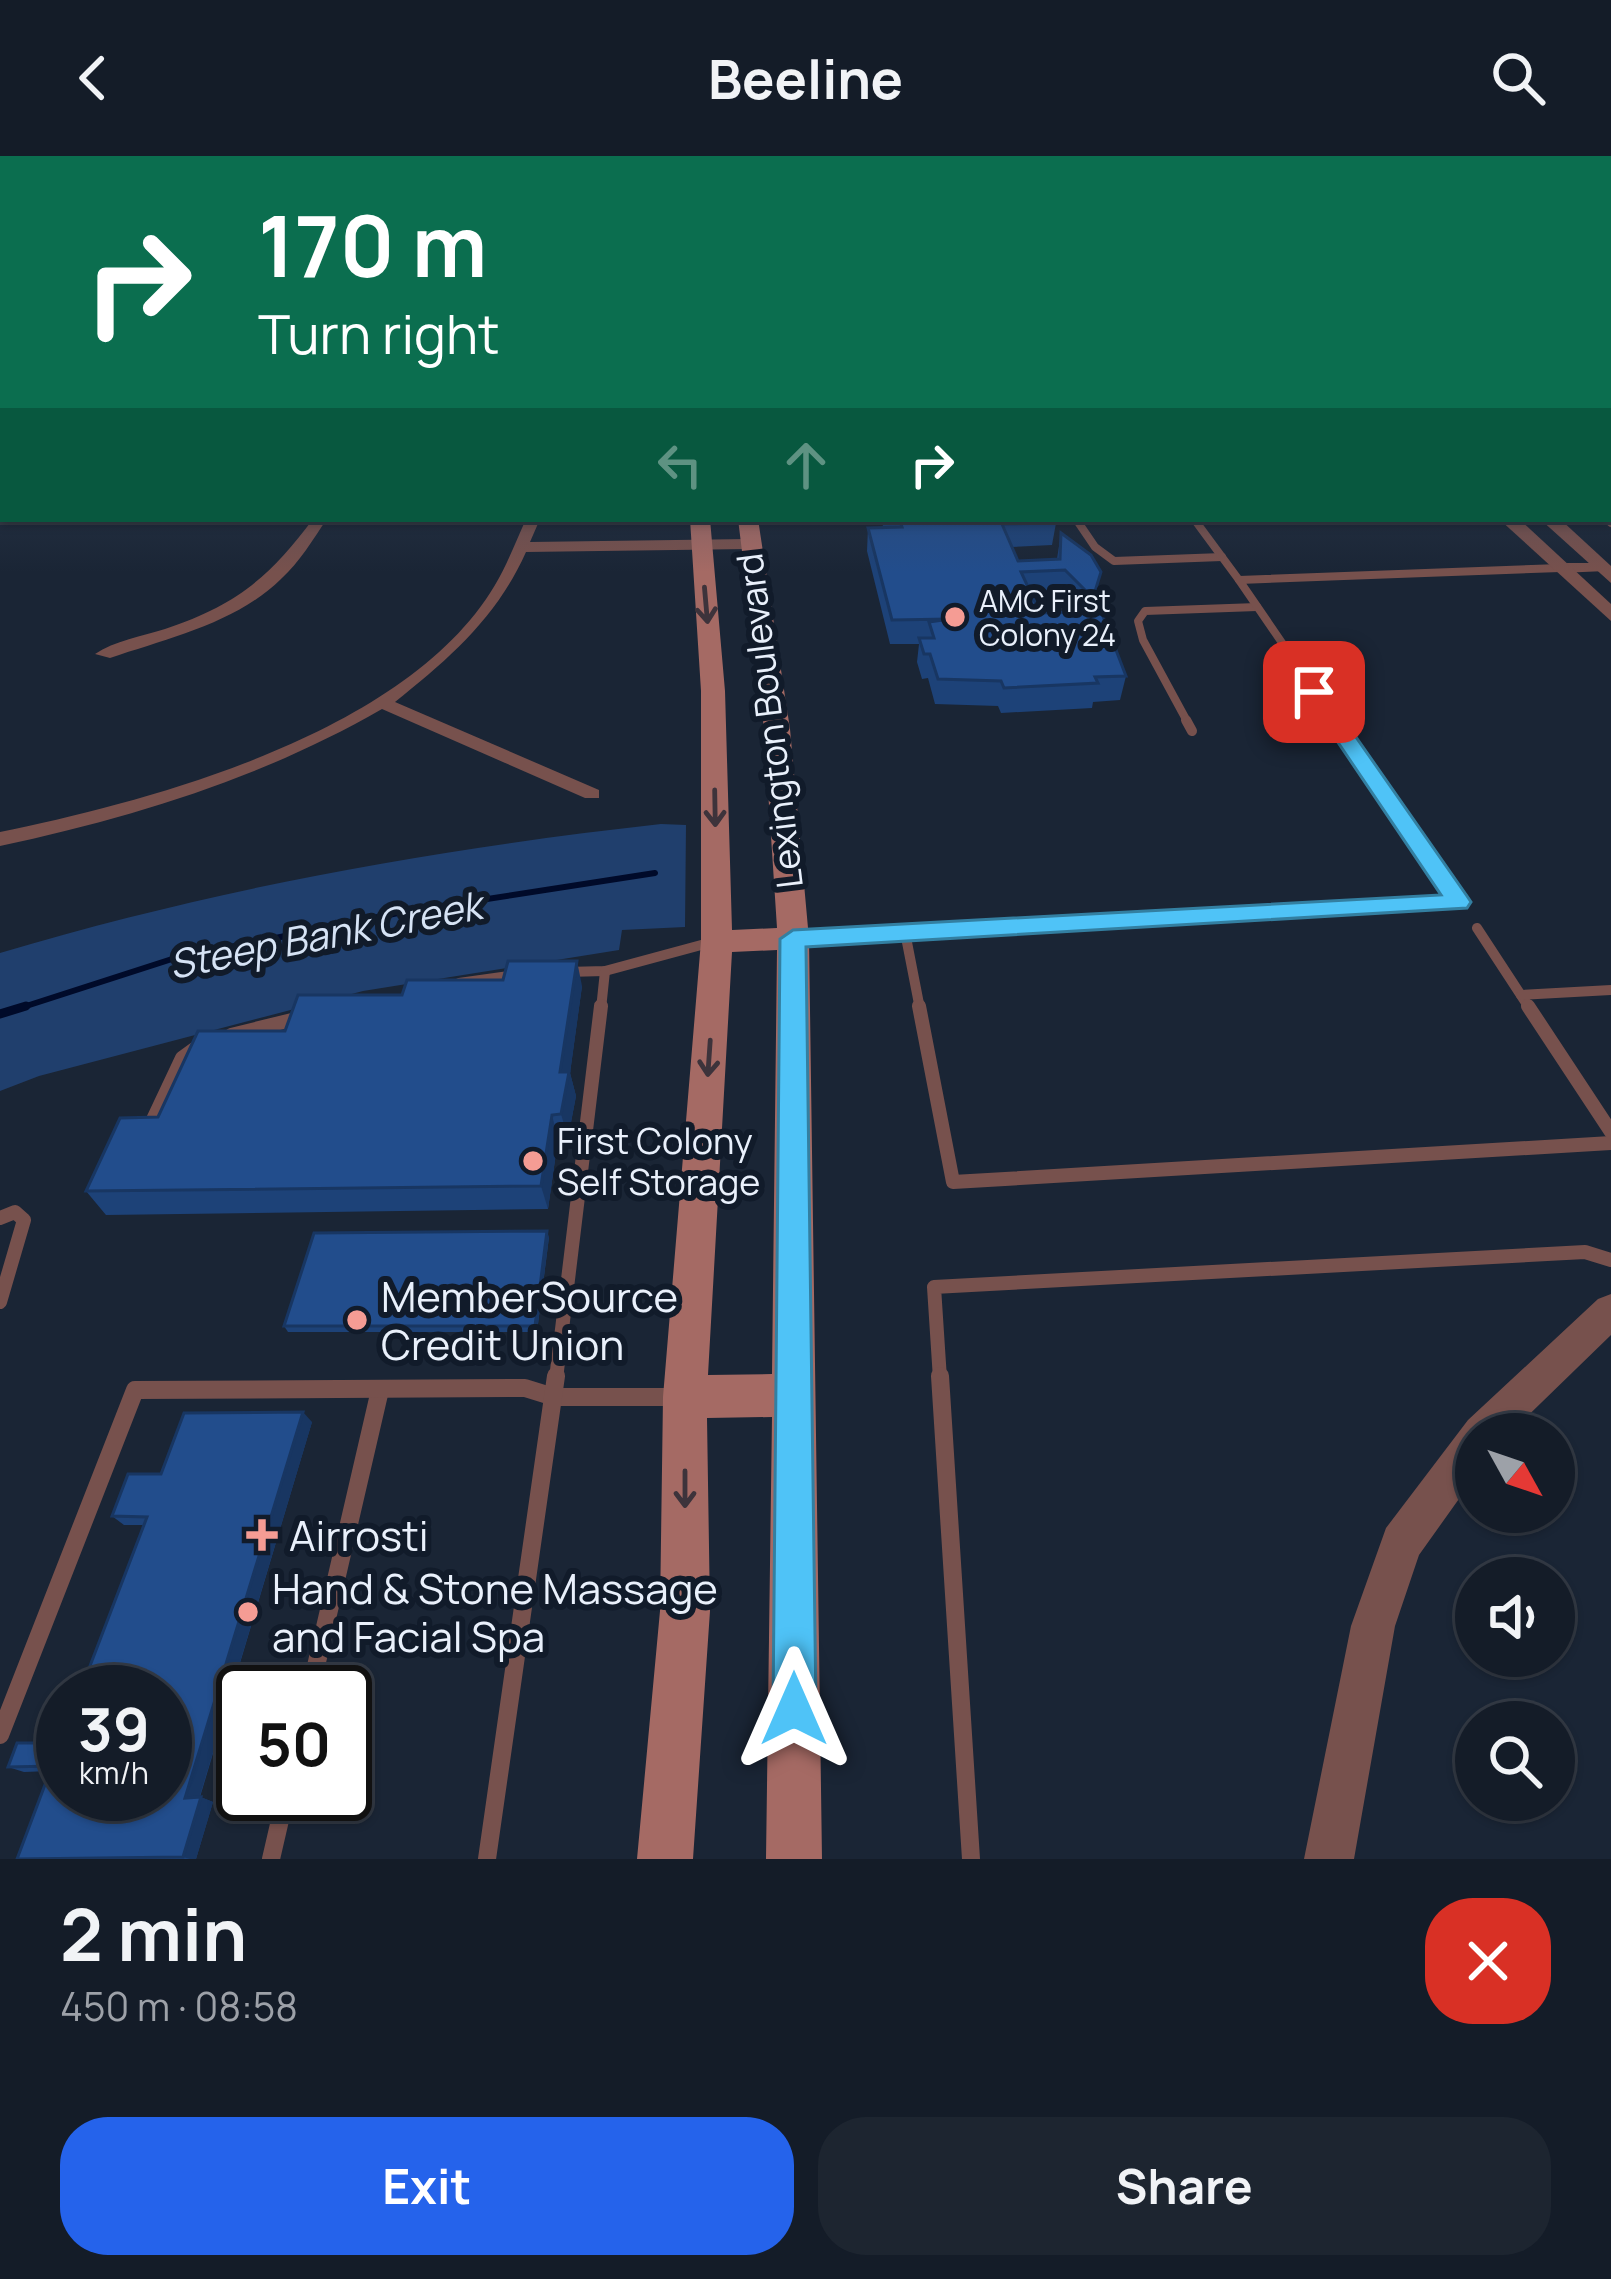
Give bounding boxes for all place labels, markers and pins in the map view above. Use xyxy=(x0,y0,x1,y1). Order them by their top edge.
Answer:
place label: AMC First Colony 24 xyxy=(979,580,1116,655)
marker: AMC First Colony 24 xyxy=(942,604,968,630)
pin xyxy=(1263,641,1365,743)
place label: First Colony Self Storage xyxy=(557,1116,760,1206)
marker: First Colony Self Storage xyxy=(520,1148,546,1174)
place label: MemberSource Credit Union xyxy=(381,1267,678,1373)
marker: MemberSource Credit Union xyxy=(344,1307,370,1333)
place label: Airrosti xyxy=(289,1506,429,1564)
marker: Airrosti xyxy=(246,1519,278,1551)
place label: Hand & Stone Massage and Facial Spa xyxy=(272,1559,718,1665)
marker: Hand & Stone Massage and Facial Spa xyxy=(235,1599,261,1625)

